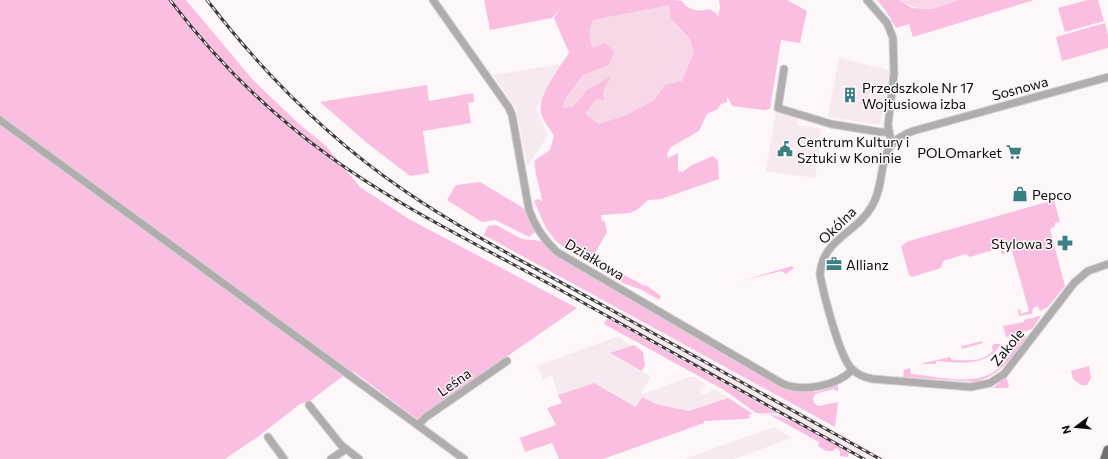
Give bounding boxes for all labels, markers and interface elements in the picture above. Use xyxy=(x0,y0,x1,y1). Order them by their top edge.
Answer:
street label: Sosnowa xyxy=(990,72,1050,104)
place label: Przedszkole Nr 17 Wojtusiowa izba xyxy=(862,79,974,112)
building icon: Przedszkole Nr 17 Wojtusiowa izba xyxy=(841,86,859,104)
place label: Centrum Kultury i Sztuki w Koninie xyxy=(797,133,909,166)
public building icon: Centrum Kultury i Sztuki w Koninie xyxy=(776,140,794,158)
supermarket icon: POLOmarket xyxy=(1005,143,1023,161)
place label: POLOmarket xyxy=(917,144,1002,161)
shop icon: Pepco xyxy=(1011,185,1029,203)
place label: Pepco xyxy=(1032,186,1072,203)
street label: Okólna xyxy=(815,203,859,247)
pharmacy icon: Stylowa 3 xyxy=(1056,234,1074,252)
street label: Działkowa xyxy=(562,235,628,283)
place label: Stylowa 3 xyxy=(991,235,1053,252)
office icon: Allianz xyxy=(825,255,843,273)
place label: Allianz xyxy=(846,256,889,273)
street label: Zakole xyxy=(987,325,1027,369)
street label: Leśna xyxy=(434,364,474,400)
north arrow xyxy=(1056,407,1096,447)
text: N xyxy=(1059,424,1073,436)

